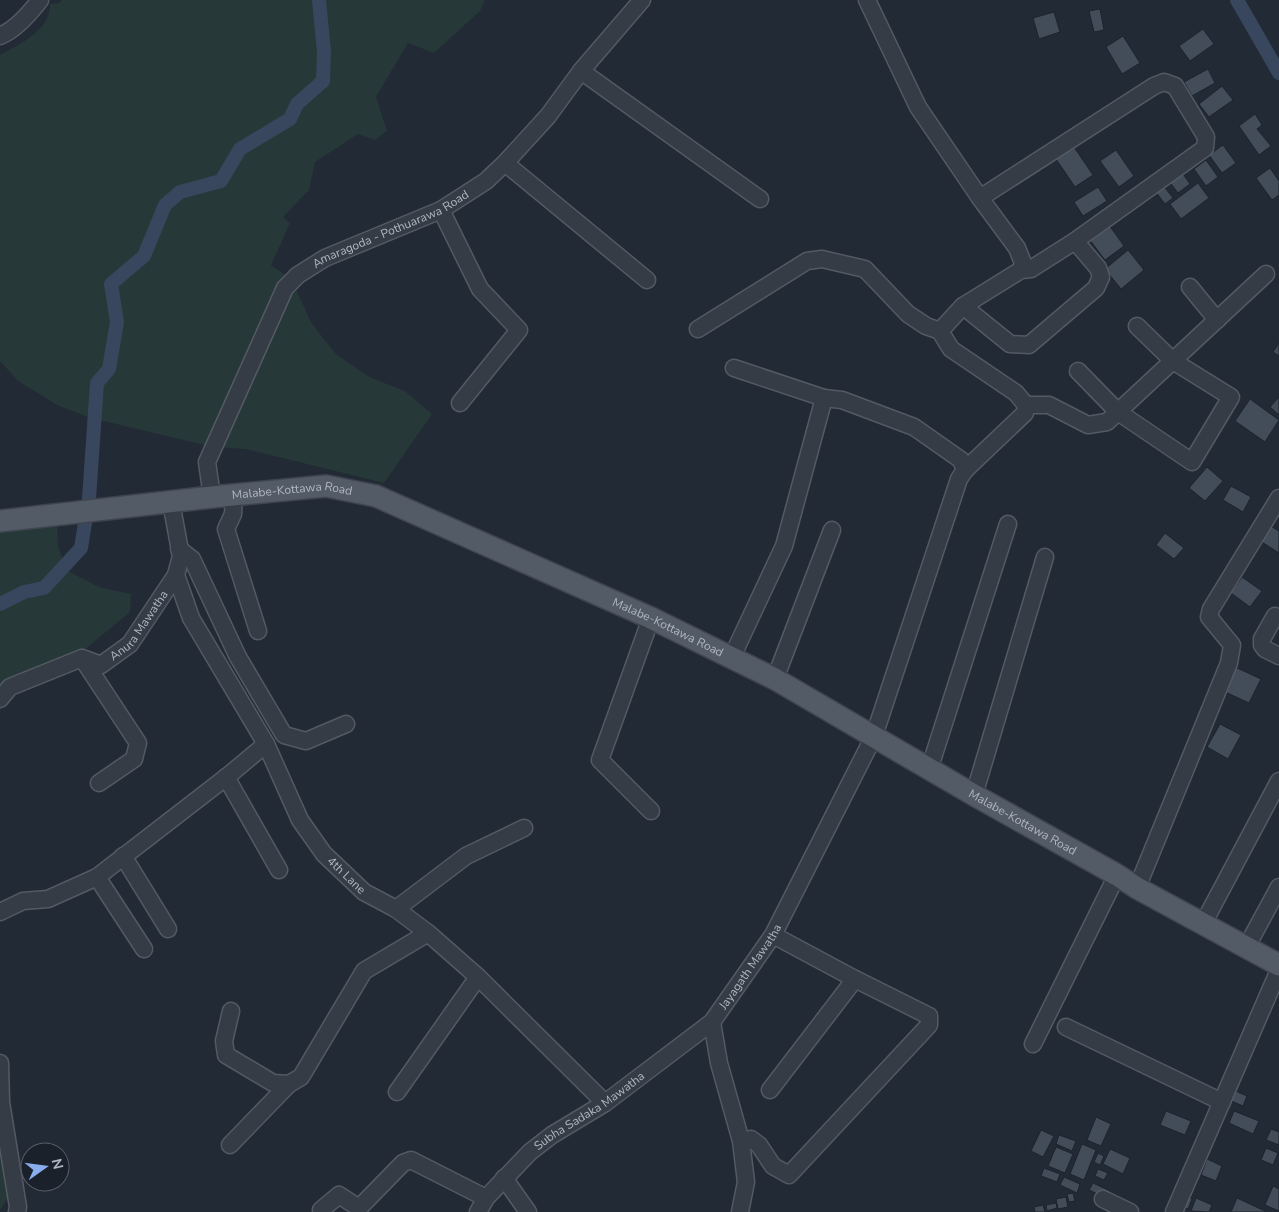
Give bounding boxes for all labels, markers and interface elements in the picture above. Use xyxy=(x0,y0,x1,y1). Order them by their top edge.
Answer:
street label: Amaragoda - Pothuarawa Road xyxy=(309,186,472,272)
street label: Malabe-Kottawa Road xyxy=(231,478,354,503)
street label: Anura Mawatha xyxy=(106,587,172,664)
street label: Malabe-Kottawa Road xyxy=(610,594,726,660)
street label: Malabe-Kottawa Road xyxy=(966,786,1079,859)
street label: 4th Lane xyxy=(324,853,369,897)
street label: Jayagath Mawatha xyxy=(715,921,785,1013)
street label: Subha Sadaka Mawatha xyxy=(531,1068,648,1154)
north arrow xyxy=(20,1142,70,1192)
text: N xyxy=(47,1157,68,1171)

